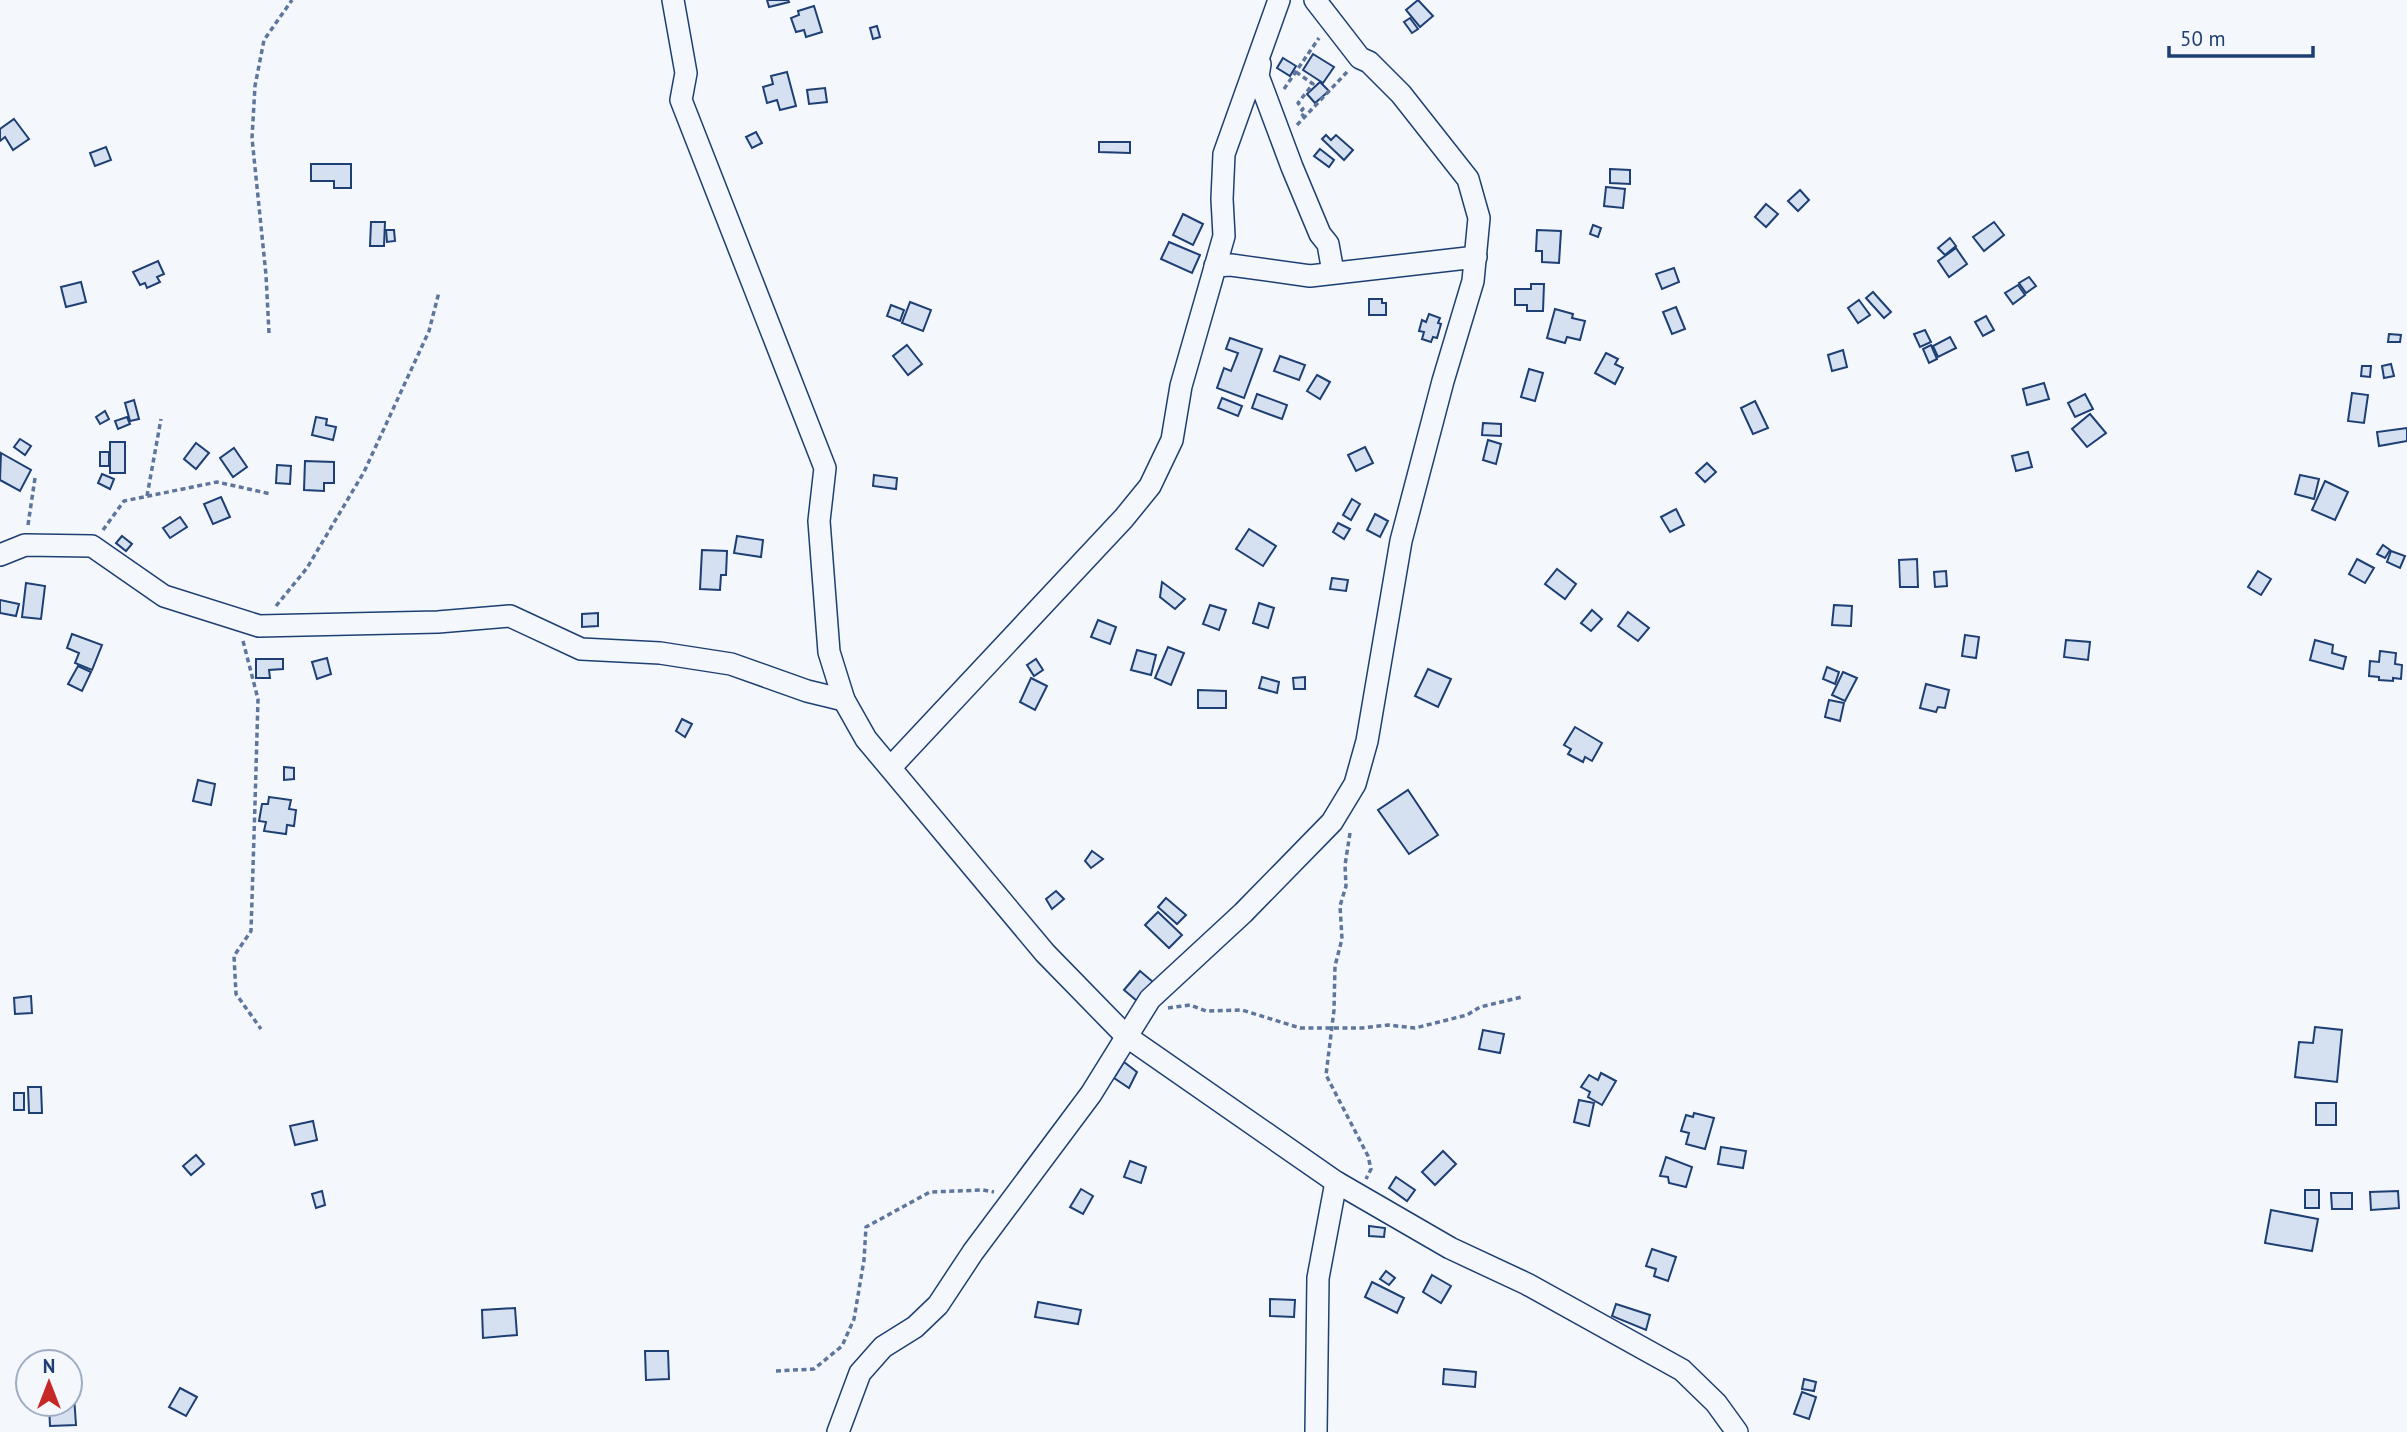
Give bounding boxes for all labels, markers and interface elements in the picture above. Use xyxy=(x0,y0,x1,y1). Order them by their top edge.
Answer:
scale bar xyxy=(2169,14,2312,58)
text: 50 m xyxy=(2180,25,2226,52)
north arrow xyxy=(14,1348,84,1418)
text: N xyxy=(43,1354,55,1378)

